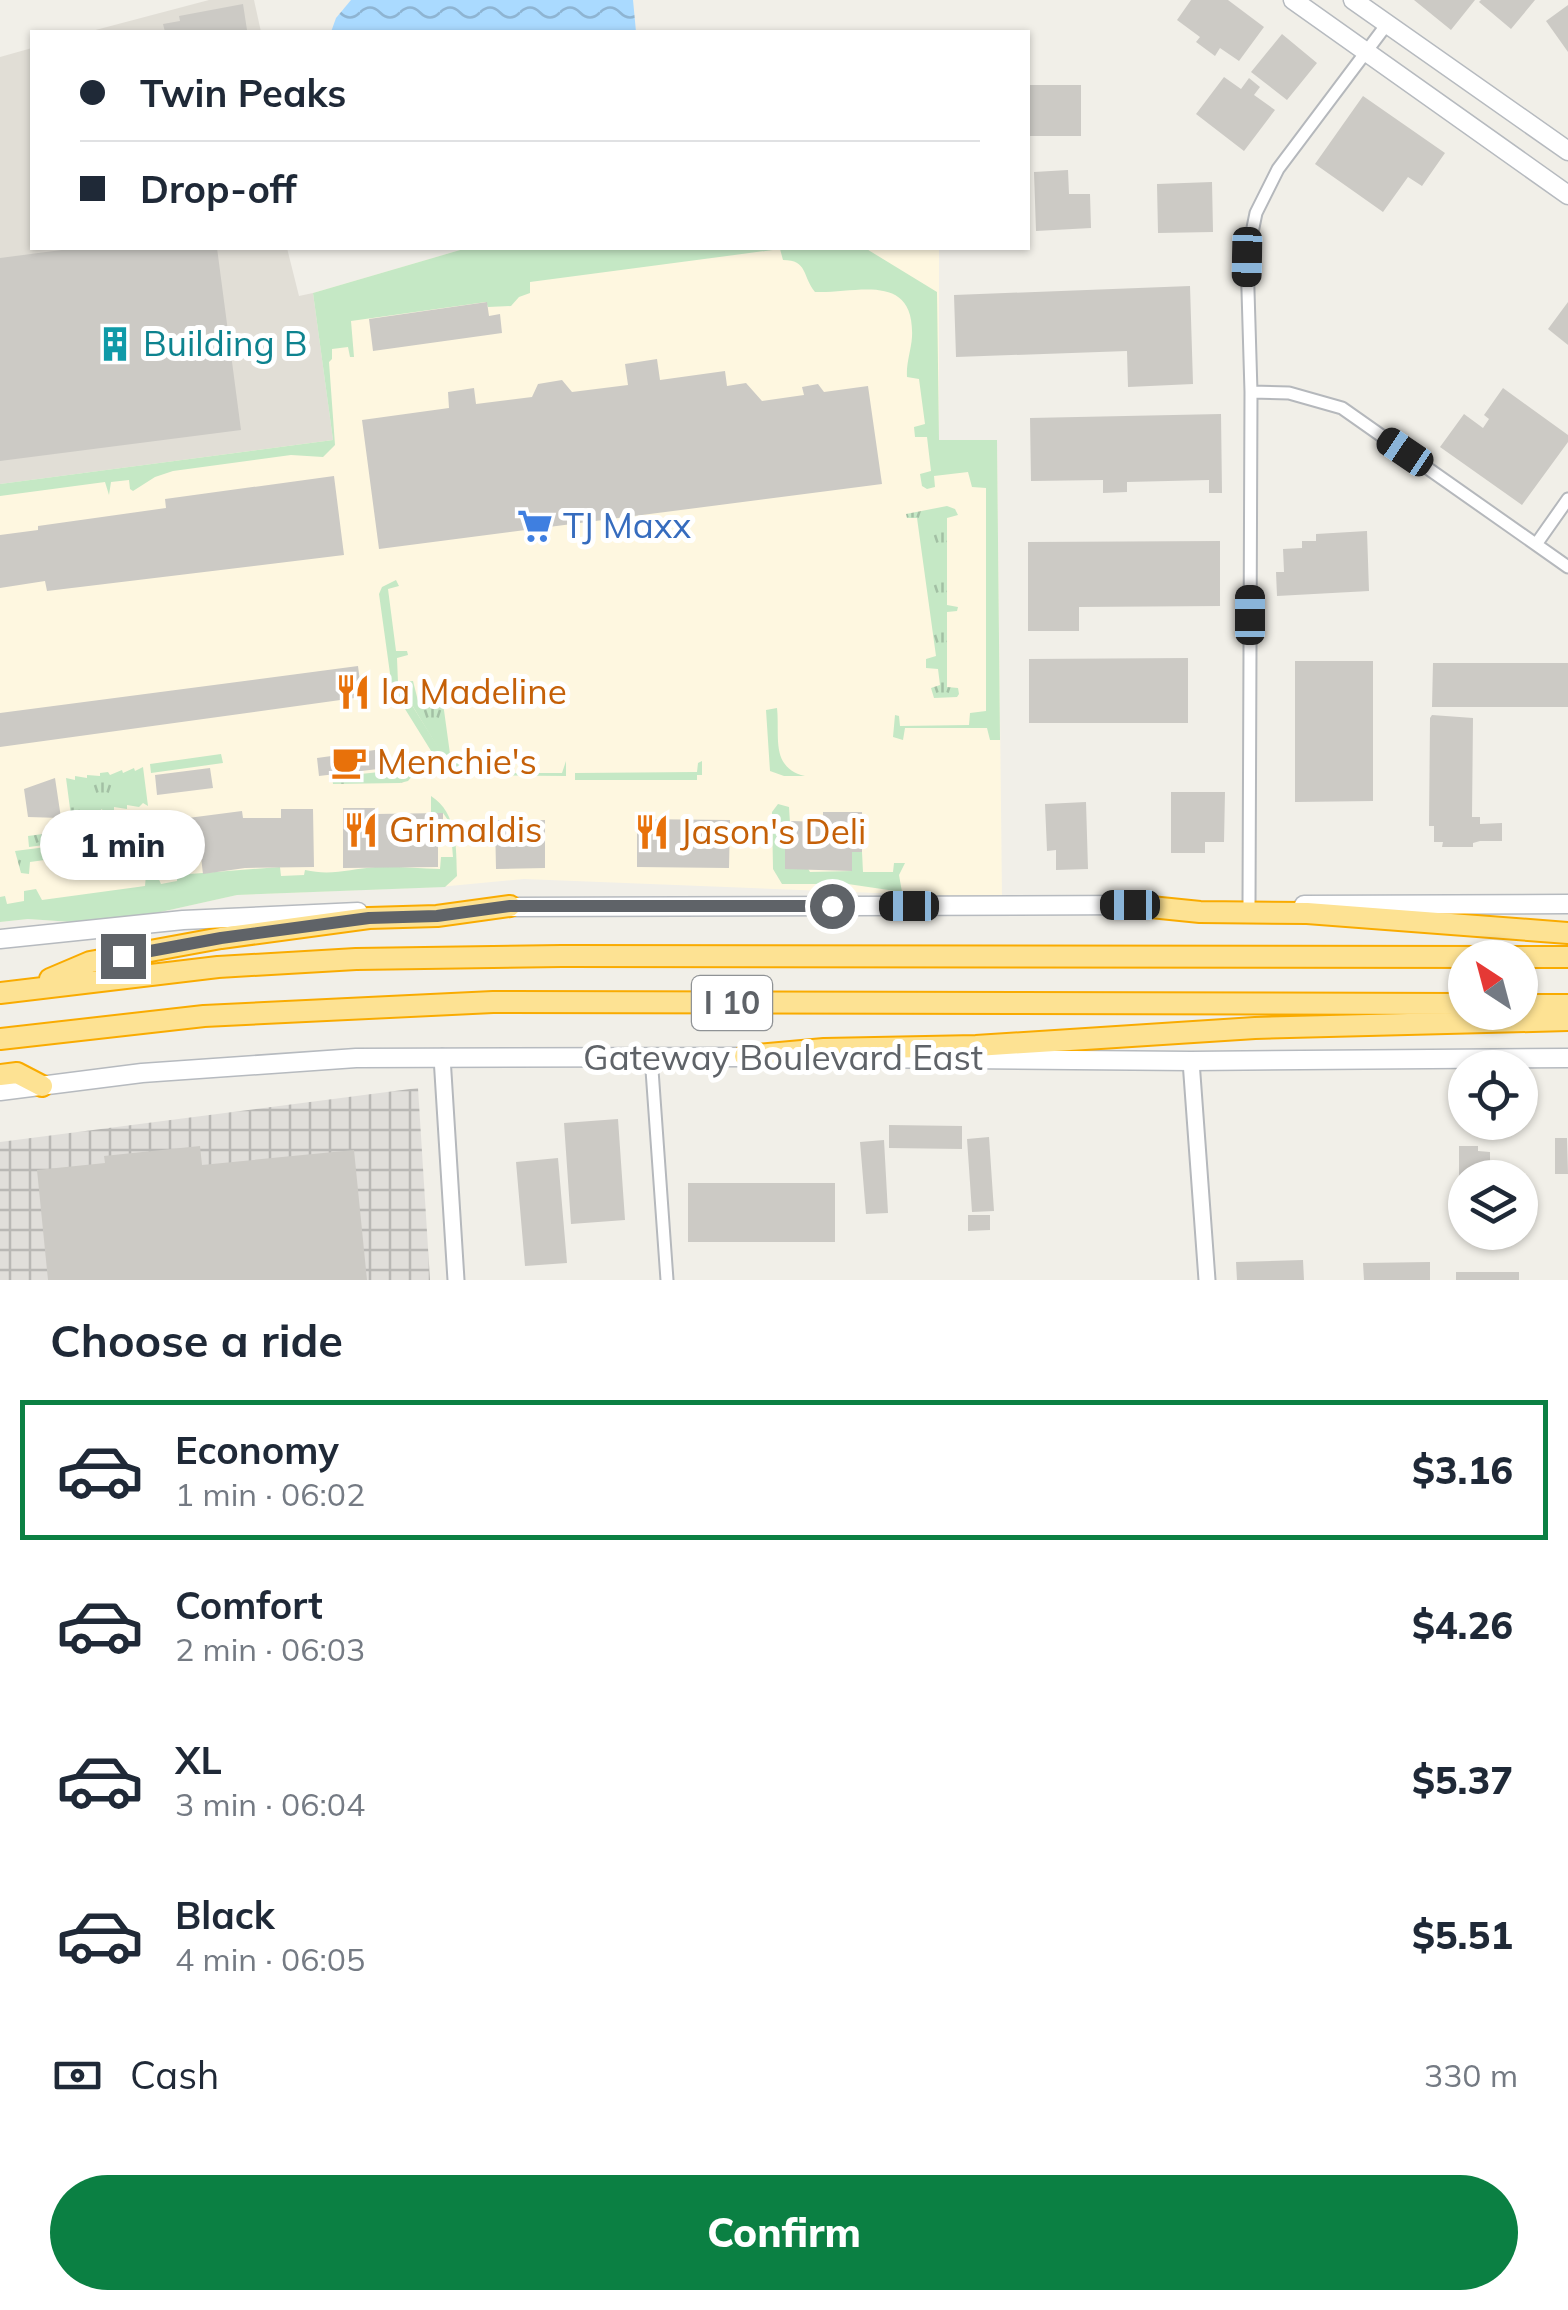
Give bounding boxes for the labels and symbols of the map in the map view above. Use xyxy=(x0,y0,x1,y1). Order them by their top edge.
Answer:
car xyxy=(1231,227,1263,287)
place label: Building B xyxy=(143,321,308,365)
building icon: Building B xyxy=(96,325,134,363)
car xyxy=(1372,423,1438,481)
place label: TJ Maxx xyxy=(563,503,692,547)
supermarket icon: TJ Maxx xyxy=(516,507,554,545)
car xyxy=(1235,585,1265,645)
place label: la Madeline xyxy=(381,669,567,713)
restaurant icon: la Madeline xyxy=(334,673,372,711)
place label: Menchie's xyxy=(377,739,537,783)
cafe icon: Menchie's xyxy=(330,743,368,781)
place label: Grimaldis xyxy=(389,807,542,851)
place label: Jason's Deli xyxy=(680,809,866,853)
callout: 1 min xyxy=(41,811,206,881)
restaurant icon: Grimaldis xyxy=(342,811,380,849)
restaurant icon: Jason's Deli xyxy=(633,813,671,851)
route start xyxy=(810,884,855,929)
car xyxy=(1100,890,1160,920)
car xyxy=(879,891,939,921)
route end xyxy=(101,934,146,979)
north arrow xyxy=(1448,940,1538,1030)
road number: I 10 xyxy=(692,976,772,1030)
street label: Gateway Boulevard East xyxy=(583,1035,983,1079)

